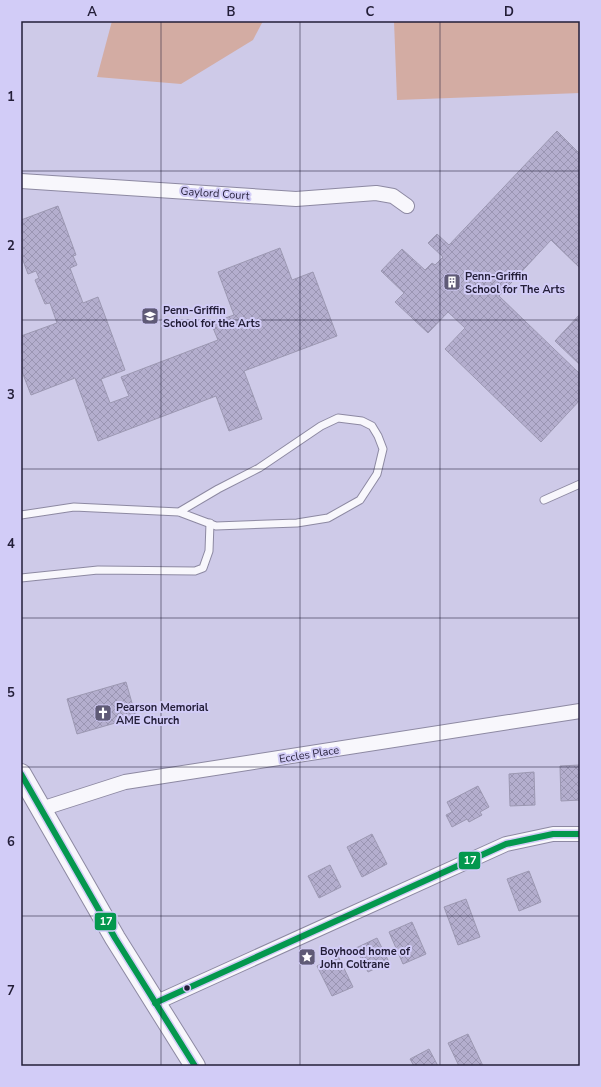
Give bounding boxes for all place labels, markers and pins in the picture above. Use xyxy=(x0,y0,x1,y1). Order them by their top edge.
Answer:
place label: Penn-Griffin School for The Arts xyxy=(465,269,565,297)
building icon: Penn-Griffin School for The Arts xyxy=(442,272,462,292)
place label: Penn-Griffin School for the Arts xyxy=(163,303,260,331)
school or university icon: Penn-Griffin School for the Arts xyxy=(140,306,160,326)
place label: Pearson Memorial AME Church xyxy=(116,700,209,728)
church icon: Pearson Memorial AME Church xyxy=(93,703,113,723)
place label: Boyhood home of John Coltrane xyxy=(319,944,411,972)
place icon: Boyhood home of John Coltrane xyxy=(297,947,317,967)
unlabelled marker xyxy=(182,983,192,993)

